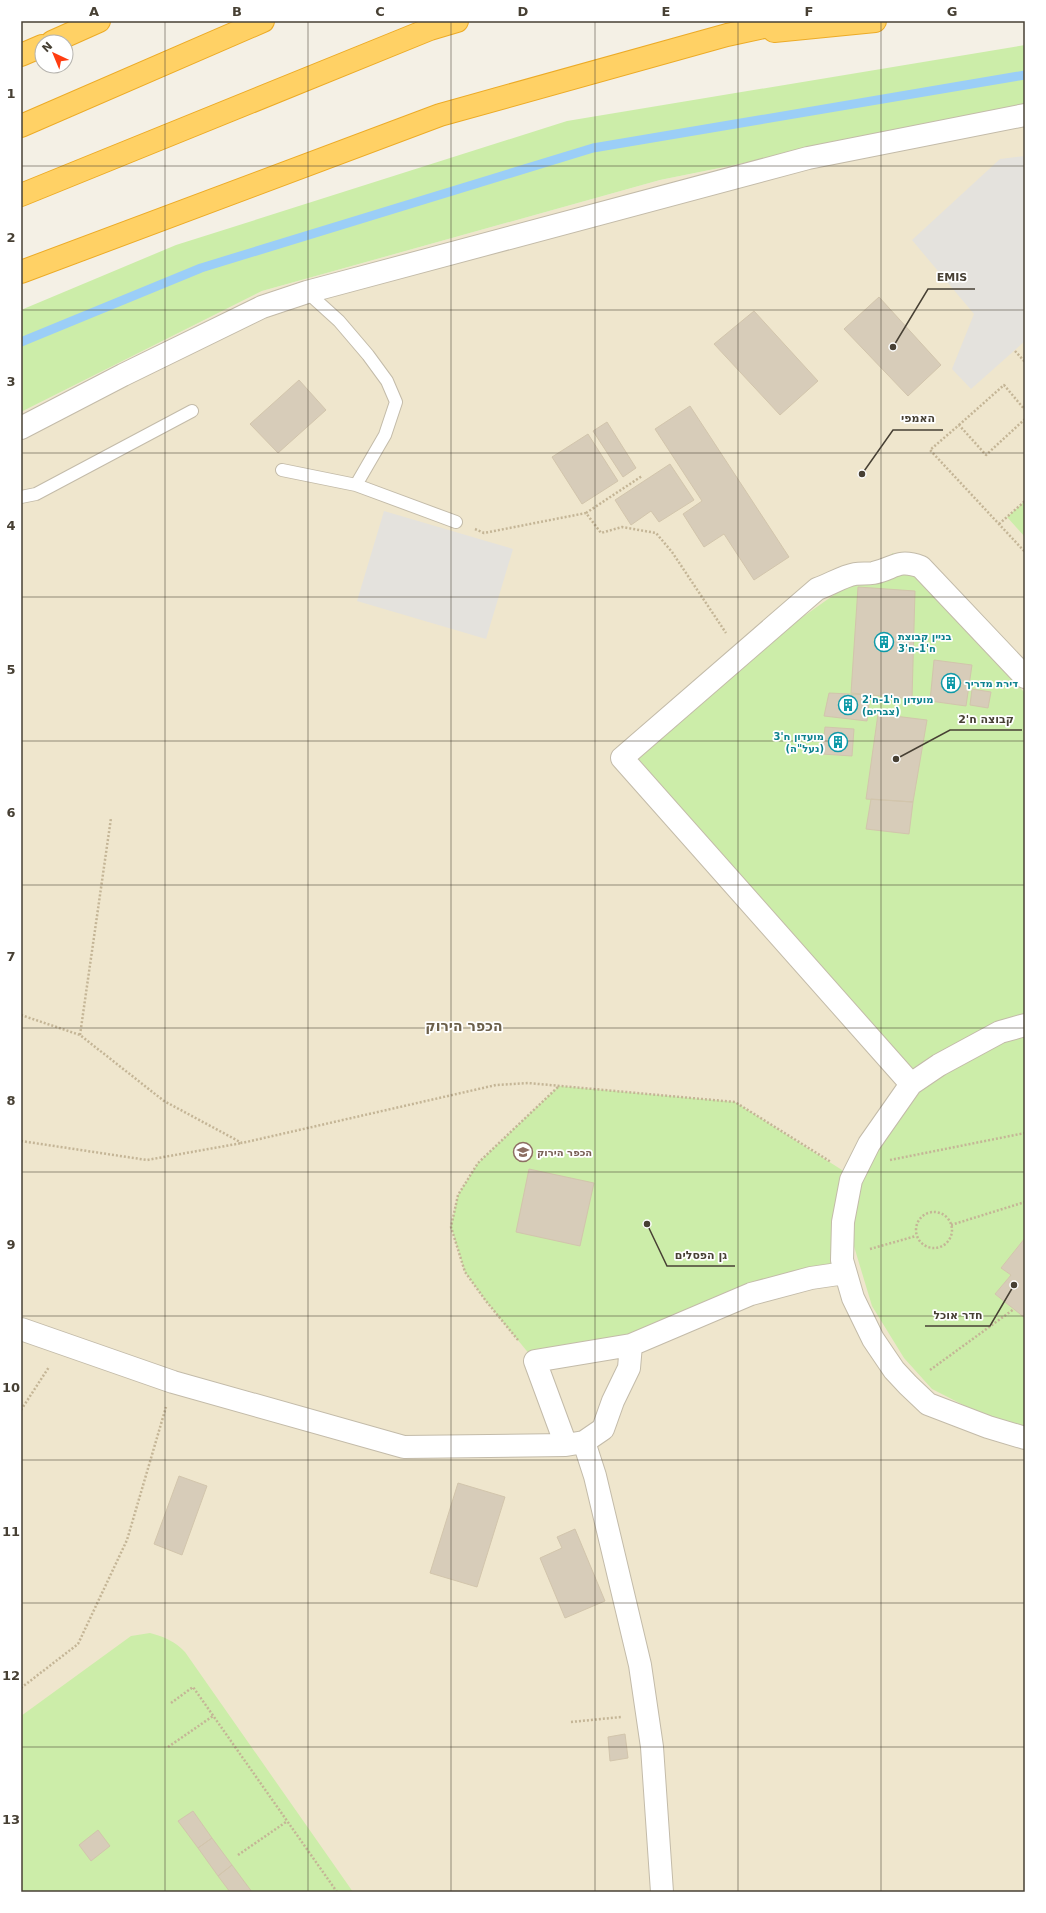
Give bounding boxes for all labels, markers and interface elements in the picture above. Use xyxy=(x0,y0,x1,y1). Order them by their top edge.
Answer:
text: A xyxy=(89,4,99,19)
text: B xyxy=(232,4,242,19)
text: C xyxy=(375,4,385,19)
text: D xyxy=(518,4,529,19)
text: E xyxy=(662,4,670,19)
text: F xyxy=(805,4,813,19)
text: G xyxy=(947,4,957,19)
north arrow xyxy=(34,34,74,74)
text: N xyxy=(40,39,55,55)
text: 1 xyxy=(6,86,16,101)
text: 2 xyxy=(6,230,16,245)
callout: EMIS xyxy=(928,266,975,289)
text: EMIS xyxy=(937,271,967,284)
text: 3 xyxy=(6,374,16,389)
callout: האמפי xyxy=(893,407,943,430)
text: האמפי xyxy=(901,412,935,425)
text: 4 xyxy=(6,518,16,533)
building icon: בניין קבוצת ח'1-ח'3 xyxy=(873,631,895,653)
place label: בניין קבוצת ח'1-ח'3 xyxy=(898,631,952,654)
text: 5 xyxy=(6,662,16,677)
building icon: דירת מדריך xyxy=(940,672,962,694)
place label: דירת מדריך xyxy=(965,678,1018,689)
building icon: מועדון ח'1-ח'2 (צברים) xyxy=(837,694,859,716)
place label: מועדון ח'1-ח'2 (צברים) xyxy=(862,694,934,717)
callout: קבוצה ח'2 xyxy=(950,707,1022,730)
text: קבוצה ח'2 xyxy=(958,713,1014,726)
place label: מועדון ח'3 (נעל"ה) xyxy=(774,731,824,754)
building icon: מועדון ח'3 (נעל"ה) xyxy=(827,731,849,753)
text: 6 xyxy=(6,805,16,820)
text: 7 xyxy=(6,949,16,964)
district label: הכפר הירוק xyxy=(425,1018,503,1034)
text: 8 xyxy=(6,1093,16,1108)
school or university icon: הכפר הירוק xyxy=(512,1141,534,1163)
place label: הכפר הירוק xyxy=(537,1147,592,1158)
text: 9 xyxy=(6,1237,16,1252)
callout: גן הפסלים xyxy=(667,1243,735,1266)
text: גן הפסלים xyxy=(675,1249,727,1262)
callout: חדר אוכל xyxy=(925,1303,990,1326)
text: חדר אוכל xyxy=(933,1309,983,1322)
text: 10 xyxy=(2,1380,20,1395)
text: 11 xyxy=(2,1524,20,1539)
text: 12 xyxy=(2,1668,20,1683)
text: 13 xyxy=(2,1812,20,1827)

